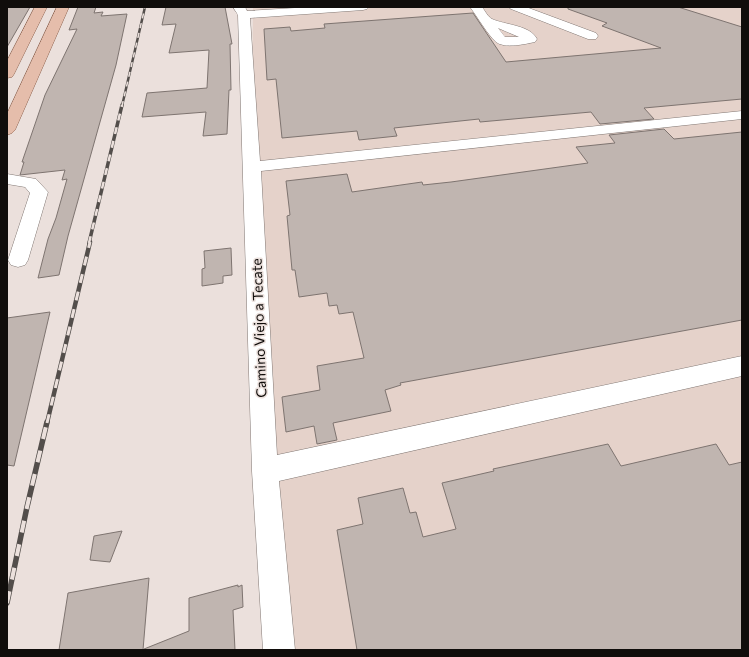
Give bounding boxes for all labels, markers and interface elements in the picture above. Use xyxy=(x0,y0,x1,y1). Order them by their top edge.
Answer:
street label: Camino Viejo a Tecate xyxy=(248,258,269,398)

